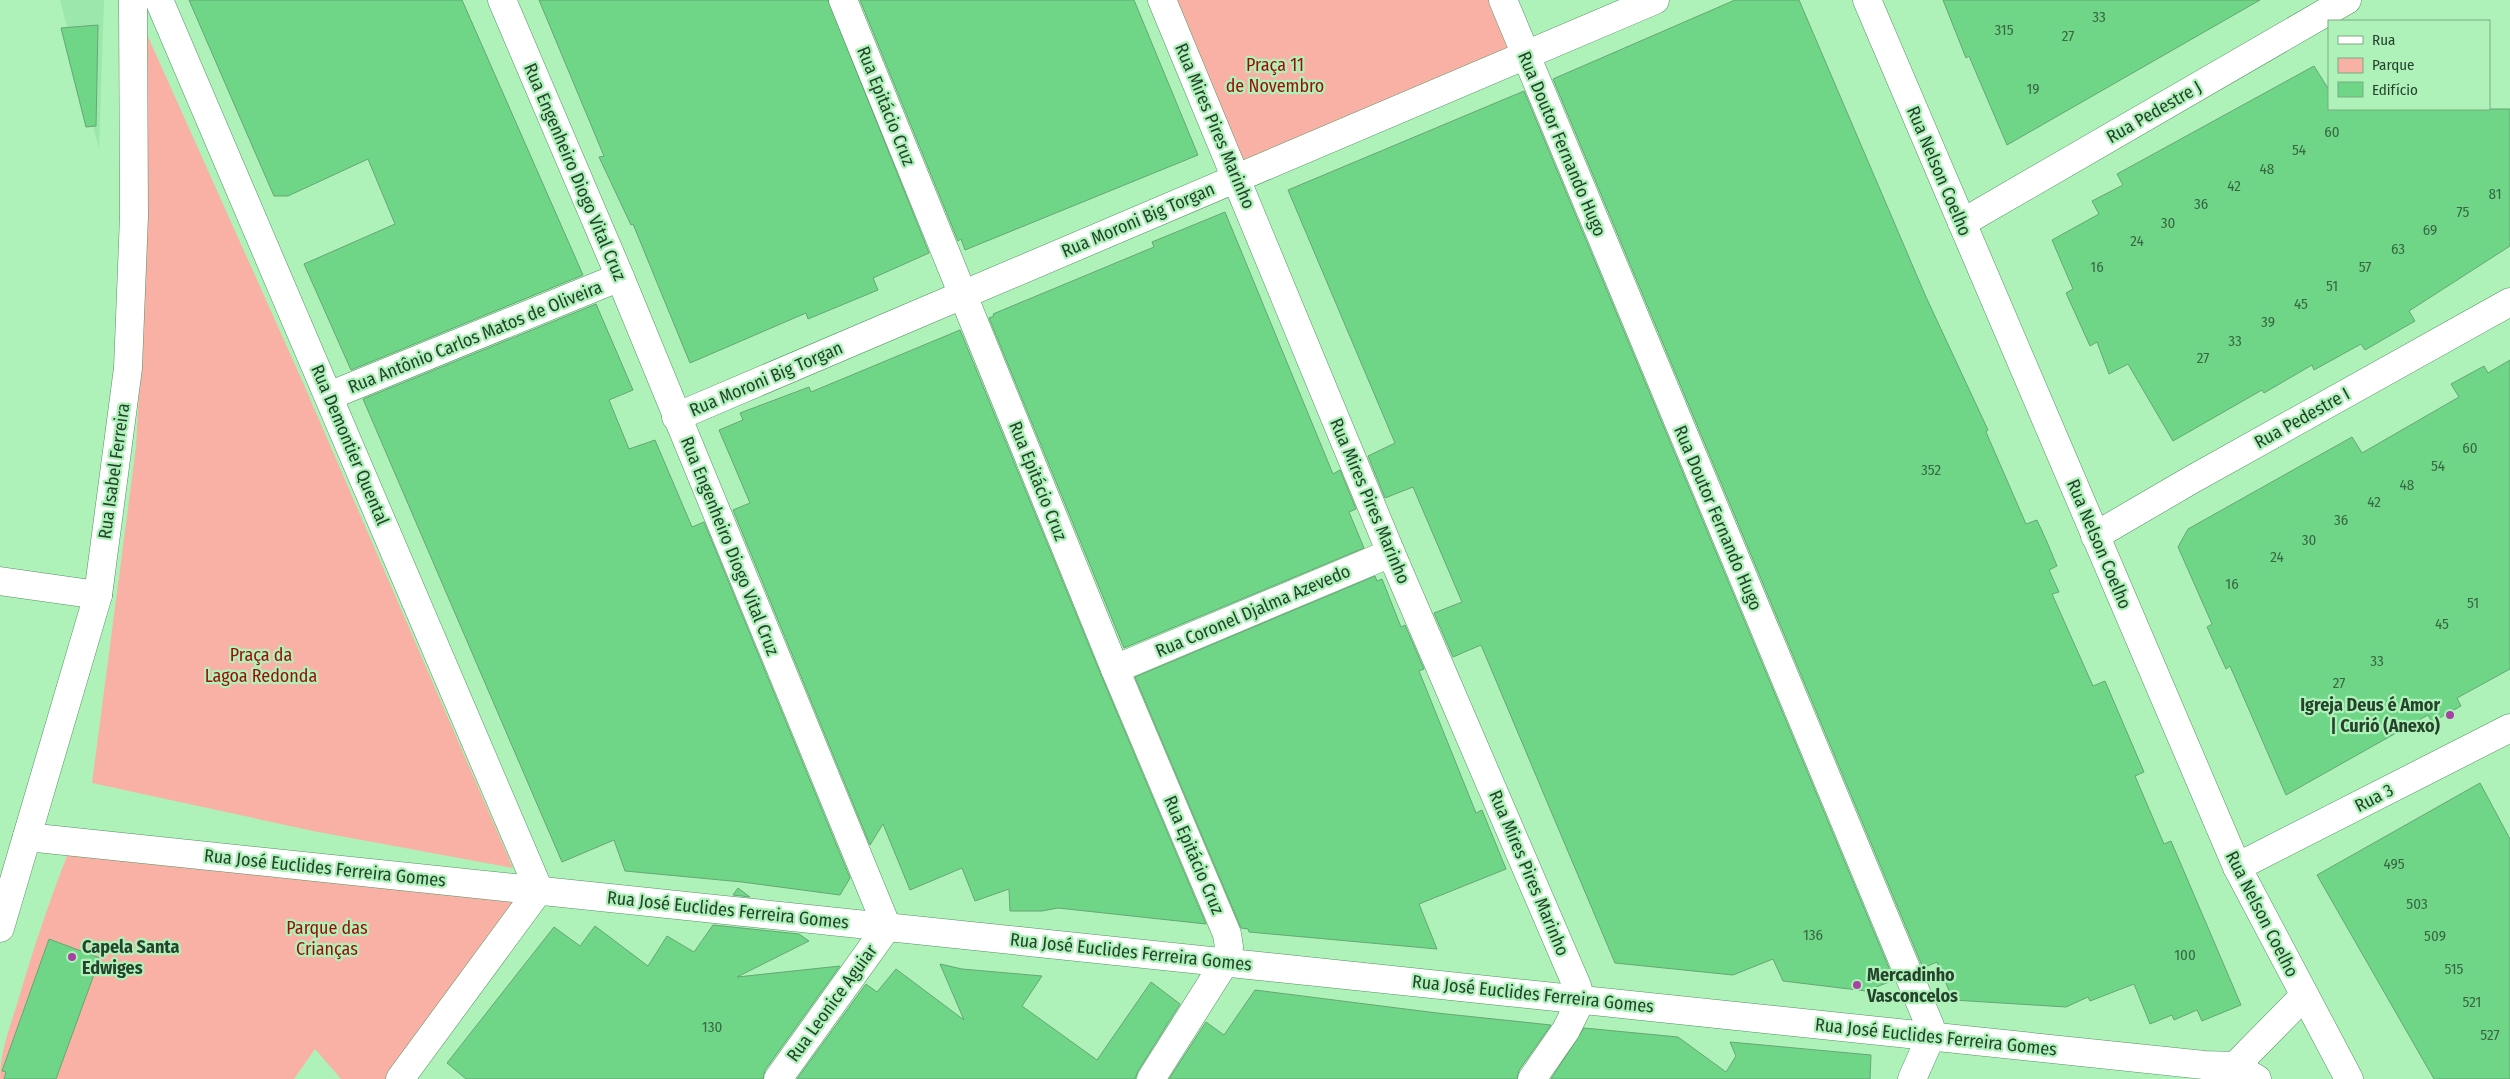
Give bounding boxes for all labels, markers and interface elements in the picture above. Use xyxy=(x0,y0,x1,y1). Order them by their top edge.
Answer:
house number: 33 xyxy=(2092,8,2106,26)
legend xyxy=(2328,20,2490,110)
house number: 315 xyxy=(1994,21,2014,39)
house number: 27 xyxy=(2062,27,2074,45)
text: Rua xyxy=(2372,31,2395,49)
street label: Rua Mires Pires Marinho xyxy=(1170,40,1260,212)
street label: Rua Epitácio Cruz xyxy=(852,43,920,169)
street label: Rua Doutor Fernando Hugo xyxy=(1513,48,1611,240)
park label: Praça 11 de Novembro xyxy=(1226,54,1324,97)
text: Parque xyxy=(2372,56,2415,74)
street label: Rua Engenheiro Diogo Vital Cruz xyxy=(519,60,631,284)
street label: Rua Pedestre J xyxy=(2103,76,2205,148)
house number: 19 xyxy=(2026,80,2040,98)
text: Edifício xyxy=(2372,81,2418,99)
street label: Rua Nelson Coelho xyxy=(1902,103,1976,239)
house number: 60 xyxy=(2324,123,2340,141)
house number: 54 xyxy=(2292,141,2306,159)
house number: 48 xyxy=(2260,160,2274,178)
house number: 42 xyxy=(2227,177,2241,195)
street label: Rua Moroni Big Torgan xyxy=(1058,178,1218,262)
house number: 81 xyxy=(2489,185,2501,203)
house number: 36 xyxy=(2194,195,2208,213)
house number: 75 xyxy=(2457,203,2469,221)
house number: 30 xyxy=(2161,214,2175,232)
house number: 69 xyxy=(2423,221,2437,239)
house number: 24 xyxy=(2130,232,2144,250)
house number: 63 xyxy=(2391,240,2405,258)
house number: 16 xyxy=(2090,258,2104,276)
house number: 57 xyxy=(2359,258,2371,276)
street label: Rua Antônio Carlos Matos de Oliveira xyxy=(345,276,605,398)
house number: 51 xyxy=(2326,277,2338,295)
house number: 45 xyxy=(2294,295,2308,313)
house number: 39 xyxy=(2261,313,2275,331)
house number: 33 xyxy=(2228,332,2242,350)
street label: Rua Moroni Big Torgan xyxy=(686,337,846,421)
house number: 27 xyxy=(2197,349,2209,367)
street label: Rua Demontier Quental xyxy=(306,361,394,529)
street label: Rua Pedestre I xyxy=(2250,383,2354,453)
street label: Rua Isabel Ferreira xyxy=(94,401,134,540)
street label: Rua Mires Pires Marinho xyxy=(1325,415,1415,587)
street label: Rua Epitácio Cruz xyxy=(1004,418,1072,544)
street label: Rua Doutor Fernando Hugo xyxy=(1669,422,1767,614)
street label: Rua Engenheiro Diogo Vital Cruz xyxy=(676,433,784,659)
house number: 60 xyxy=(2462,439,2478,457)
house number: 54 xyxy=(2431,457,2445,475)
house number: 352 xyxy=(1921,461,1941,479)
street label: Rua Nelson Coelho xyxy=(2062,476,2136,612)
house number: 48 xyxy=(2400,476,2414,494)
house number: 42 xyxy=(2367,493,2381,511)
house number: 36 xyxy=(2334,511,2348,529)
house number: 30 xyxy=(2302,531,2316,549)
house number: 24 xyxy=(2270,548,2284,566)
street label: Rua Coronel Djalma Azevedo xyxy=(1152,560,1354,662)
house number: 16 xyxy=(2225,575,2239,593)
house number: 51 xyxy=(2467,594,2479,612)
house number: 45 xyxy=(2435,615,2449,633)
park label: Praça da Lagoa Redonda xyxy=(205,644,317,687)
house number: 33 xyxy=(2370,652,2384,670)
house number: 27 xyxy=(2333,674,2345,692)
place label: Igreja Deus é Amor | Curió (Anexo) xyxy=(2300,694,2441,737)
marker: Igreja Deus é Amor | Curió (Anexo) xyxy=(2444,709,2456,721)
street label: Rua 3 xyxy=(2351,779,2397,817)
street label: Rua Mires Pires Marinho xyxy=(1484,787,1574,959)
street label: Rua Epitácio Cruz xyxy=(1159,792,1229,918)
street label: Rua José Euclides Ferreira Gomes xyxy=(203,844,447,892)
street label: Rua Nelson Coelho xyxy=(2221,847,2303,981)
house number: 495 xyxy=(2383,855,2405,873)
street label: Rua José Euclides Ferreira Gomes xyxy=(606,886,850,934)
house number: 503 xyxy=(2406,895,2428,913)
park label: Parque das Crianças xyxy=(286,917,368,960)
house number: 136 xyxy=(1803,926,1823,944)
house number: 509 xyxy=(2424,927,2446,945)
street label: Rua José Euclides Ferreira Gomes xyxy=(1009,928,1253,976)
place label: Capela Santa Edwiges xyxy=(82,936,179,979)
street label: Rua Leonice Aguiar xyxy=(782,940,882,1066)
house number: 100 xyxy=(2174,946,2196,964)
marker: Capela Santa Edwiges xyxy=(66,951,78,963)
house number: 515 xyxy=(2445,960,2464,978)
place label: Mercadinho Vasconcelos xyxy=(1866,964,1958,1007)
street label: Rua José Euclides Ferreira Gomes xyxy=(1411,970,1655,1018)
marker: Mercadinho Vasconcelos xyxy=(1851,979,1863,991)
house number: 521 xyxy=(2463,993,2481,1011)
street label: Rua José Euclides Ferreira Gomes xyxy=(1814,1013,2058,1061)
house number: 130 xyxy=(702,1018,722,1036)
house number: 527 xyxy=(2480,1026,2500,1044)

